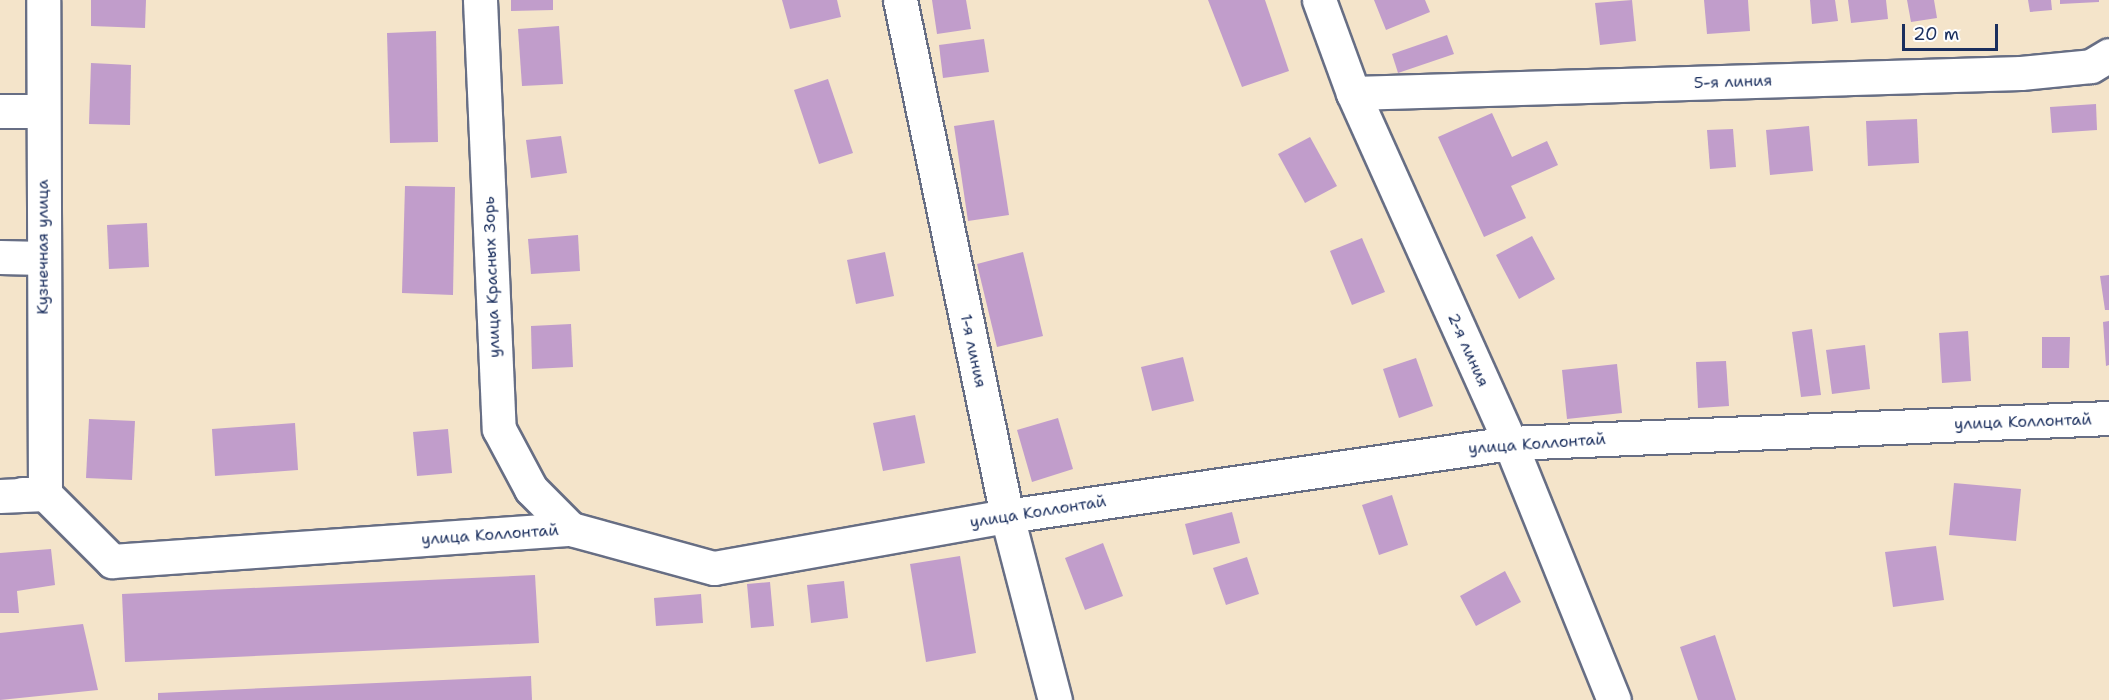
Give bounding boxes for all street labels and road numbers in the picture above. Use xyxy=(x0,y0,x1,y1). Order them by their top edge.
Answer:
street label: 5-я линия xyxy=(1693,71,1773,93)
street label: Кузнечная улица xyxy=(33,179,53,315)
street label: улица Красных Зорь xyxy=(480,196,504,358)
street label: 2-я линия xyxy=(1443,310,1493,390)
street label: 1-я линия xyxy=(956,312,990,390)
street label: улица Коллонтай xyxy=(1954,410,2092,434)
street label: улица Коллонтай xyxy=(1468,430,1606,458)
street label: улица Коллонтай xyxy=(969,492,1107,532)
street label: улица Коллонтай xyxy=(421,521,559,549)

